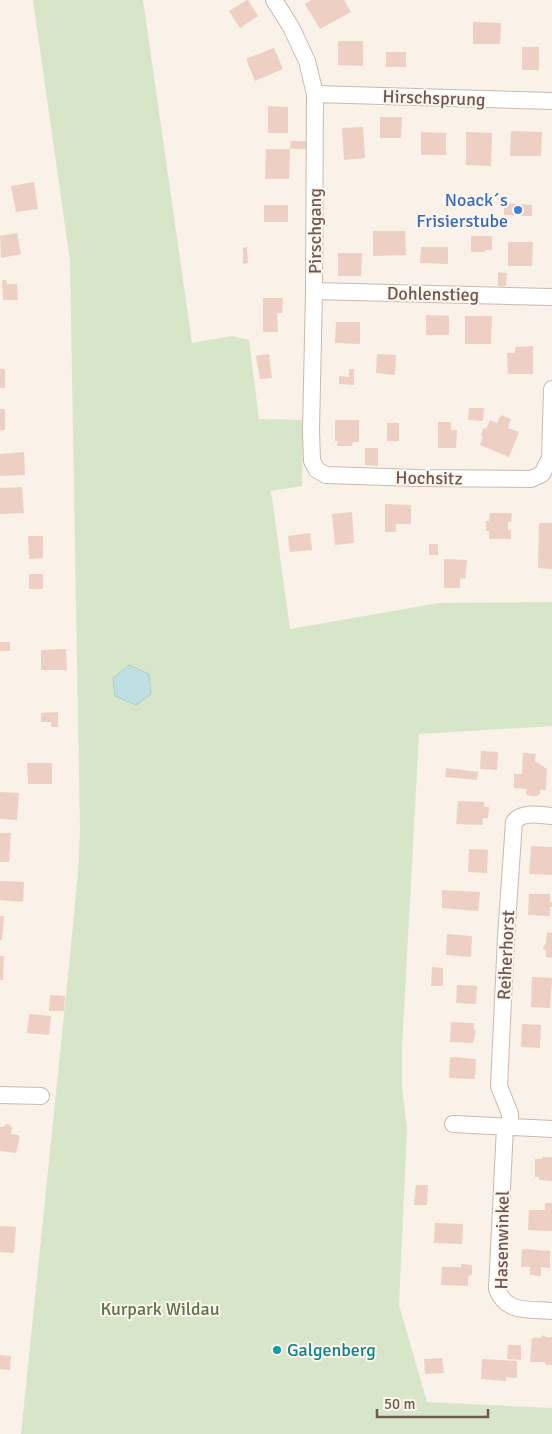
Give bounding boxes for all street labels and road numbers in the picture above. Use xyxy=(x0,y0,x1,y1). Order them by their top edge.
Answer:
street label: Hirschsprung xyxy=(382,85,486,111)
street label: Pirschgang xyxy=(304,188,326,274)
street label: Dohlenstieg xyxy=(387,282,479,306)
street label: Hochsitz xyxy=(395,466,463,490)
street label: Reiherhorst xyxy=(493,910,519,1000)
street label: Hasenwinkel xyxy=(490,1191,514,1289)

